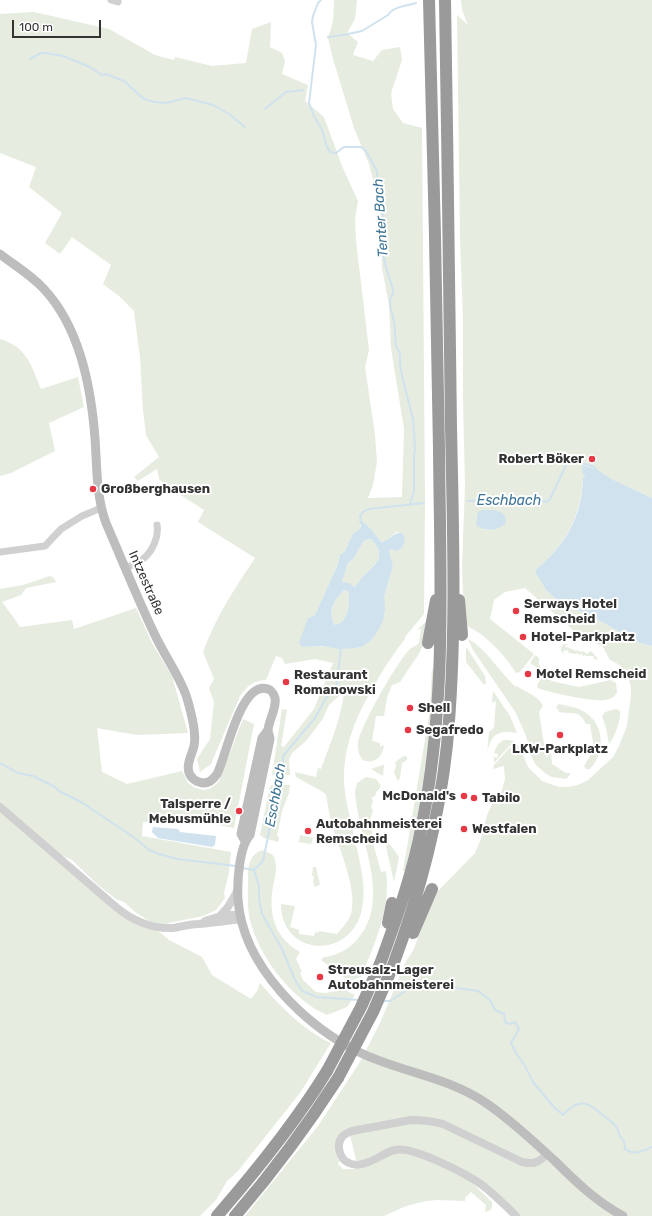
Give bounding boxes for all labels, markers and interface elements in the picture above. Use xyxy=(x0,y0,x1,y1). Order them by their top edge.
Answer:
scale bar xyxy=(14,12,103,38)
text: 100 m xyxy=(19,20,53,34)
water label: Tenter Bach xyxy=(370,178,392,258)
place label: Robert Böker xyxy=(498,451,584,467)
marker: Robert Böker xyxy=(587,454,597,464)
place label: Großberghausen xyxy=(101,481,210,497)
marker: Großberghausen xyxy=(88,484,98,494)
water label: Eschbach xyxy=(477,493,541,509)
street label: Intzestraße xyxy=(125,548,167,618)
place label: Serways Hotel Remscheid xyxy=(524,596,617,627)
marker: Serways Hotel Remscheid xyxy=(511,606,521,616)
place label: Hotel-Parkplatz xyxy=(531,629,635,645)
marker: Hotel-Parkplatz xyxy=(518,632,528,642)
place label: Motel Remscheid xyxy=(536,666,646,682)
place label: Restaurant Romanowski xyxy=(294,667,376,698)
marker: Motel Remscheid xyxy=(523,669,533,679)
marker: Restaurant Romanowski xyxy=(281,677,291,687)
place label: Shell xyxy=(418,700,450,716)
marker: Shell xyxy=(405,703,415,713)
place label: Segafredo xyxy=(416,722,484,738)
marker: Segafredo xyxy=(403,725,413,735)
marker: LKW-Parkplatz xyxy=(555,730,565,740)
place label: LKW-Parkplatz xyxy=(512,741,608,757)
water label: Eschbach xyxy=(262,762,290,828)
place label: McDonald's xyxy=(382,788,456,804)
place label: Tabilo xyxy=(482,790,520,806)
marker: McDonald's xyxy=(459,791,469,801)
marker: Tabilo xyxy=(469,793,479,803)
place label: Talsperre / Mebusmühle xyxy=(149,796,231,827)
marker: Talsperre / Mebusmühle xyxy=(234,806,244,816)
place label: Autobahnmeisterei Remscheid xyxy=(316,816,442,847)
place label: Westfalen xyxy=(472,821,537,837)
marker: Westfalen xyxy=(459,824,469,834)
marker: Autobahnmeisterei Remscheid xyxy=(303,826,313,836)
place label: Streusalz-Lager Autobahnmeisterei xyxy=(328,962,454,993)
marker: Streusalz-Lager Autobahnmeisterei xyxy=(315,972,325,982)

